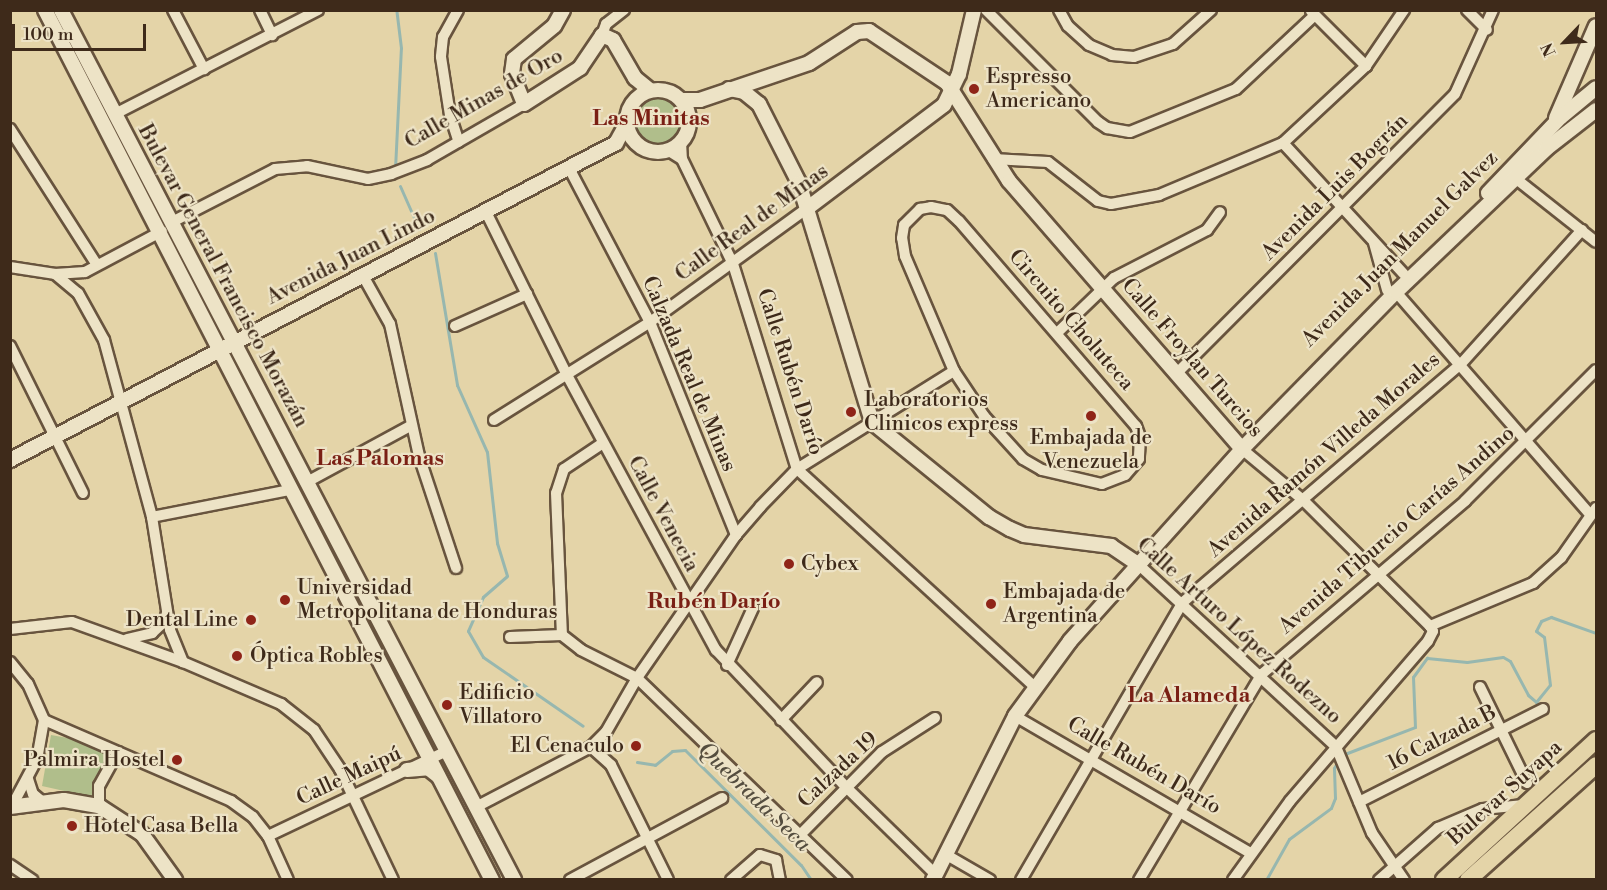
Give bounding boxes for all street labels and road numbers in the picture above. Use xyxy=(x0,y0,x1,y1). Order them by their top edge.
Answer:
street label: Calle Minas de Oro xyxy=(400,43,568,155)
street label: Avenida Luis Bográn xyxy=(1256,108,1414,266)
street label: Bulevar General Francisco Morazán xyxy=(132,120,314,432)
street label: Avenida Juan Manuel Galvez xyxy=(1297,146,1503,352)
street label: Calle Real de Minas xyxy=(670,159,834,287)
street label: Avenida Juan Lindo xyxy=(262,204,440,310)
street label: Circuito Choluteca xyxy=(1003,244,1139,396)
street label: Calzada Real de Minas xyxy=(636,273,742,475)
street label: Calle Froylan Turcios xyxy=(1116,273,1268,443)
street label: Calle Rubén Darío xyxy=(751,286,829,458)
street label: Avenida Ramón Villeda Morales xyxy=(1203,347,1445,563)
street label: Avenida Tiburcio Carías Andino xyxy=(1274,421,1520,639)
street label: Calle Venecia xyxy=(622,452,704,576)
street label: Calle Arturo López Rodezno xyxy=(1131,532,1347,730)
street label: 16 Calzada B xyxy=(1383,700,1501,776)
street label: Calle Rubén Darío xyxy=(1063,712,1225,820)
street label: Calzada 19 xyxy=(793,727,883,813)
street label: Bulevar Suyapa xyxy=(1443,735,1567,851)
street label: Calle Maipú xyxy=(293,741,405,811)

